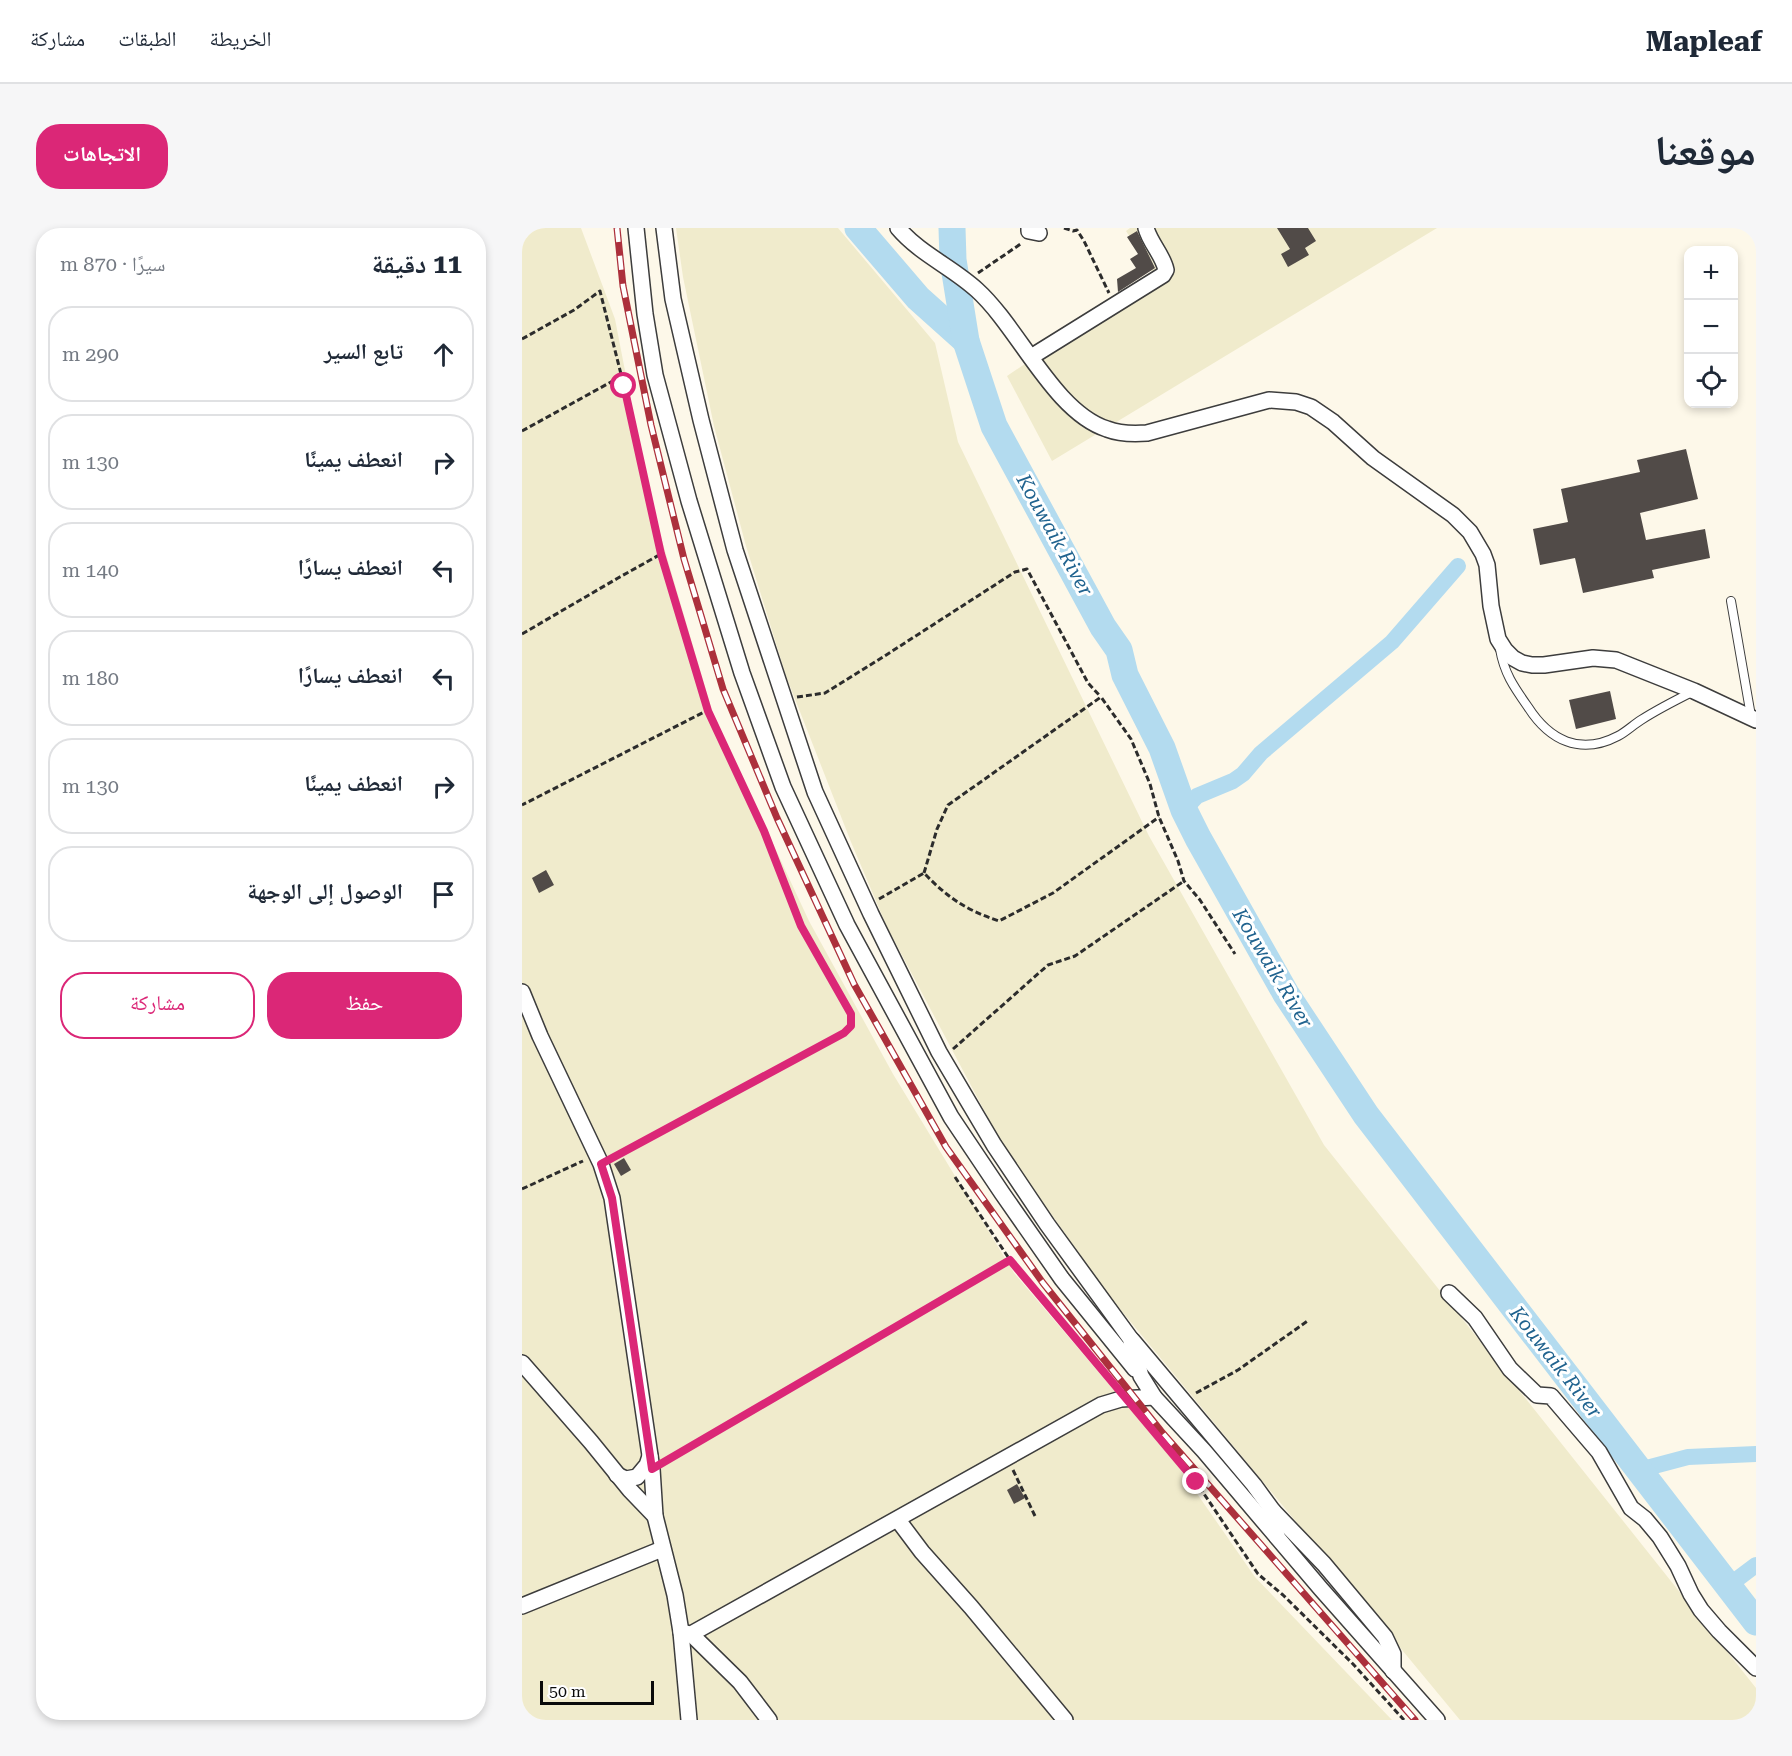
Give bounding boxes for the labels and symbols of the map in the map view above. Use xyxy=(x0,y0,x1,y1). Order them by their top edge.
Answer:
route start xyxy=(610,372,636,398)
water label: Kouwaik River xyxy=(1011,469,1099,601)
water label: Kouwaik River xyxy=(1227,903,1318,1033)
water label: Kouwaik River xyxy=(1504,1300,1608,1423)
route end xyxy=(1182,1468,1208,1494)
scale bar xyxy=(540,1678,654,1706)

